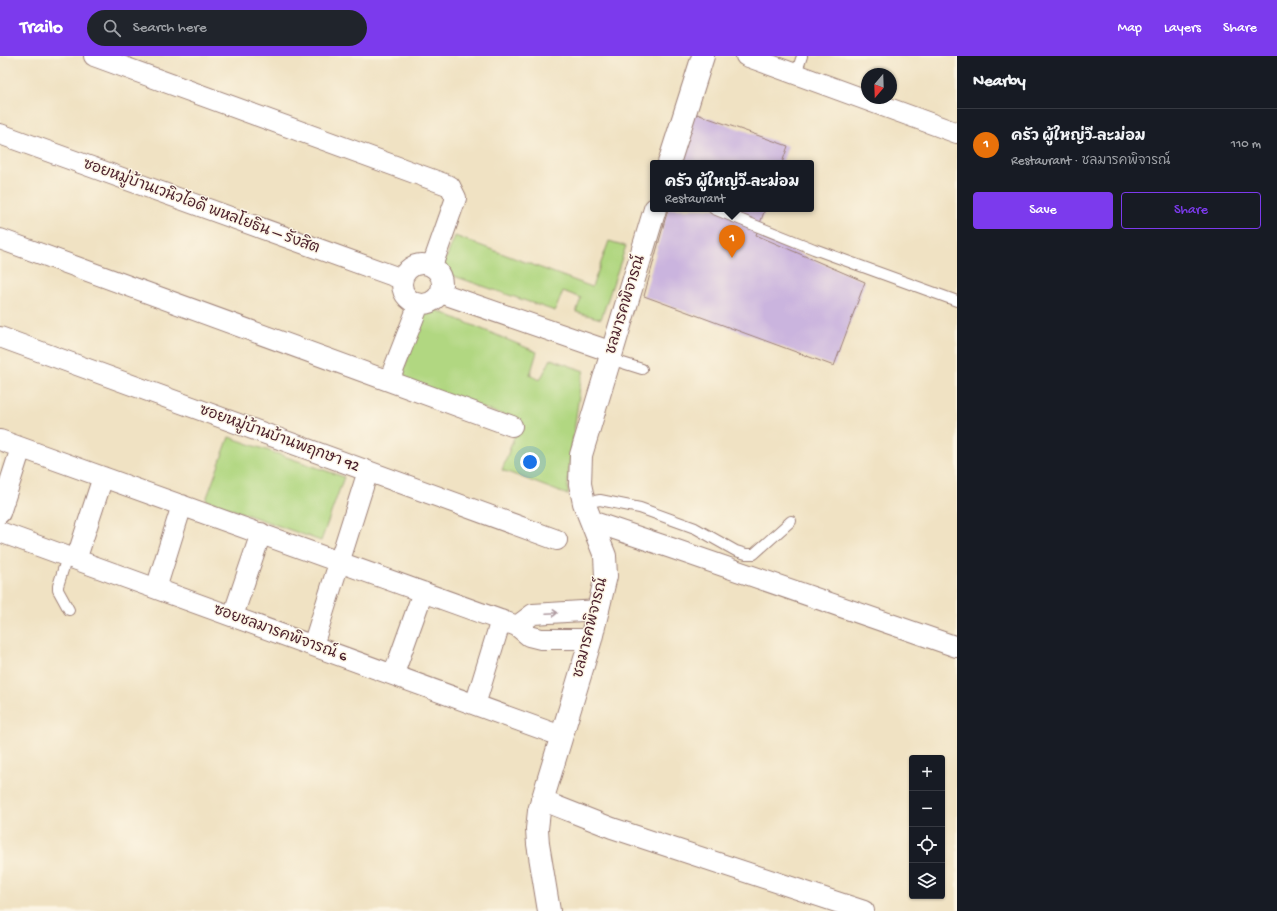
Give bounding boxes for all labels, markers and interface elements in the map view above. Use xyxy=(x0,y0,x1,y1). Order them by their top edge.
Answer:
search box xyxy=(87,10,367,46)
text: Trailo xyxy=(20,17,63,40)
icon: search xyxy=(101,17,123,39)
text: Search here xyxy=(133,19,207,37)
text: Map xyxy=(1118,20,1142,37)
text: Layers xyxy=(1164,20,1201,37)
text: Share xyxy=(1223,20,1257,37)
north arrow xyxy=(861,68,897,104)
text: Nearby xyxy=(973,72,1026,92)
text: ครัว ผู้ใหญ่วี-ละม่อม xyxy=(1011,128,1146,146)
text: 1 xyxy=(983,137,989,152)
text: 110 m xyxy=(1231,137,1261,152)
street label: ซอยหมู่บ้านเวนิวไอดี พหลโยธิน – รังสิต xyxy=(80,153,323,258)
text: Restaurant · ชลมารคพิจารณ์ xyxy=(1011,154,1170,169)
popup xyxy=(650,160,814,212)
text: ครัว ผู้ใหญ่วี-ละม่อม xyxy=(665,174,799,192)
text: Restaurant xyxy=(665,192,725,207)
button: Save xyxy=(973,192,1113,229)
button: Share xyxy=(1121,192,1261,229)
pin: 1 xyxy=(719,225,745,258)
street label: ชลมารคพิจารณ์ xyxy=(600,252,650,357)
street label: ซอยหมู่บ้านบ้านพฤกษา 92 xyxy=(197,399,362,476)
your location xyxy=(520,452,540,472)
street label: ชลมารคพิจารณ์ xyxy=(567,575,612,680)
street label: ซอยชลมารคพิจารณ์ 6 xyxy=(211,599,351,667)
one-way arrow xyxy=(545,609,558,616)
map controls xyxy=(909,755,945,899)
button: + xyxy=(909,755,945,791)
button: − xyxy=(909,791,945,827)
button: locate xyxy=(909,827,945,863)
button: layers xyxy=(909,863,945,899)

